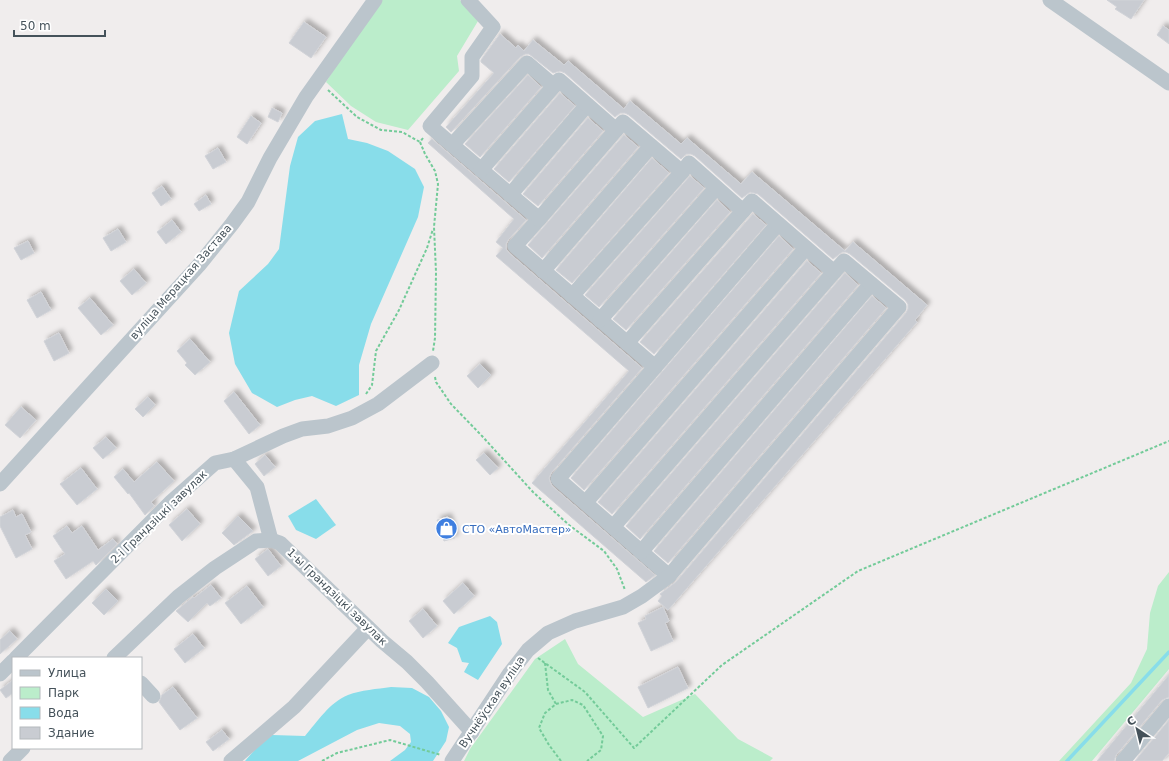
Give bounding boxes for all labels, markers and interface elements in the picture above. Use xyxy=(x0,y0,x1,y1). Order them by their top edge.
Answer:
scale bar xyxy=(14,12,105,38)
text: 50 m xyxy=(20,19,51,33)
street label: вуліца Мерацкая Застава xyxy=(128,222,234,342)
street label: 2-і Грандзіцкі завулак xyxy=(108,468,210,566)
shop icon: СТО «АвтоМастер» xyxy=(433,516,459,542)
place label: СТО «АвтоМастер» xyxy=(462,523,572,536)
street label: 1-ы Грандзіцкі завулак xyxy=(284,546,390,648)
street label: Вучнёўская вуліца xyxy=(456,654,528,750)
legend xyxy=(12,657,142,749)
text: Улица xyxy=(48,666,86,680)
text: Парк xyxy=(48,686,79,700)
text: Вода xyxy=(48,706,79,720)
north arrow xyxy=(1117,709,1157,749)
text: С xyxy=(1125,714,1139,729)
text: Здание xyxy=(48,726,94,740)

